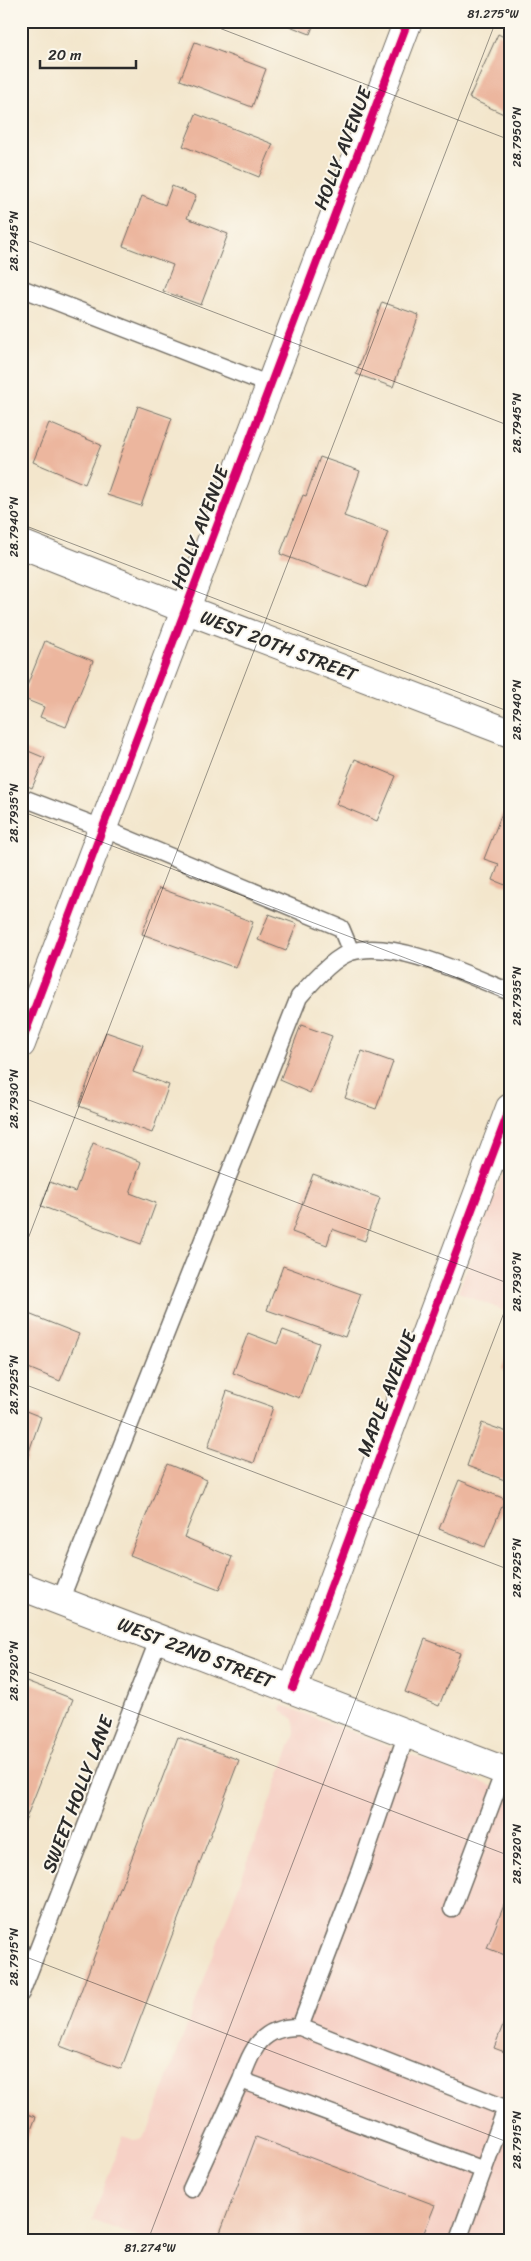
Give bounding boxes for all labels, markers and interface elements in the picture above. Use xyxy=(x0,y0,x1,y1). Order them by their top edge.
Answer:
text: 81.275°W xyxy=(467,3,519,25)
scale bar xyxy=(40,38,136,70)
text: 20 m xyxy=(48,42,82,68)
street label: HOLLY AVENUE xyxy=(304,80,382,215)
text: 28.7950°N xyxy=(506,106,528,167)
text: 28.7945°N xyxy=(3,210,25,271)
text: 28.7945°N xyxy=(506,392,528,453)
street label: HOLLY AVENUE xyxy=(161,459,239,594)
text: 28.7940°N xyxy=(3,496,25,557)
street label: WEST 20TH STREET xyxy=(195,600,364,691)
text: 28.7940°N xyxy=(506,679,528,740)
text: 28.7935°N xyxy=(3,783,25,843)
text: 28.7935°N xyxy=(506,966,528,1026)
text: 28.7930°N xyxy=(3,1069,25,1129)
text: 28.7930°N xyxy=(506,1252,528,1312)
street label: MAPLE AVENUE xyxy=(347,1324,426,1461)
text: 28.7925°N xyxy=(3,1354,25,1415)
text: 28.7925°N xyxy=(506,1537,528,1598)
street label: WEST 22ND STREET xyxy=(113,1607,281,1698)
text: 28.7920°N xyxy=(3,1640,25,1701)
street label: SWEET HOLLY LANE xyxy=(32,1709,123,1878)
text: 28.7920°N xyxy=(506,1823,528,1884)
text: 28.7915°N xyxy=(3,1927,25,1986)
text: 28.7915°N xyxy=(506,2110,528,2169)
text: 81.274°W xyxy=(124,2237,177,2259)

